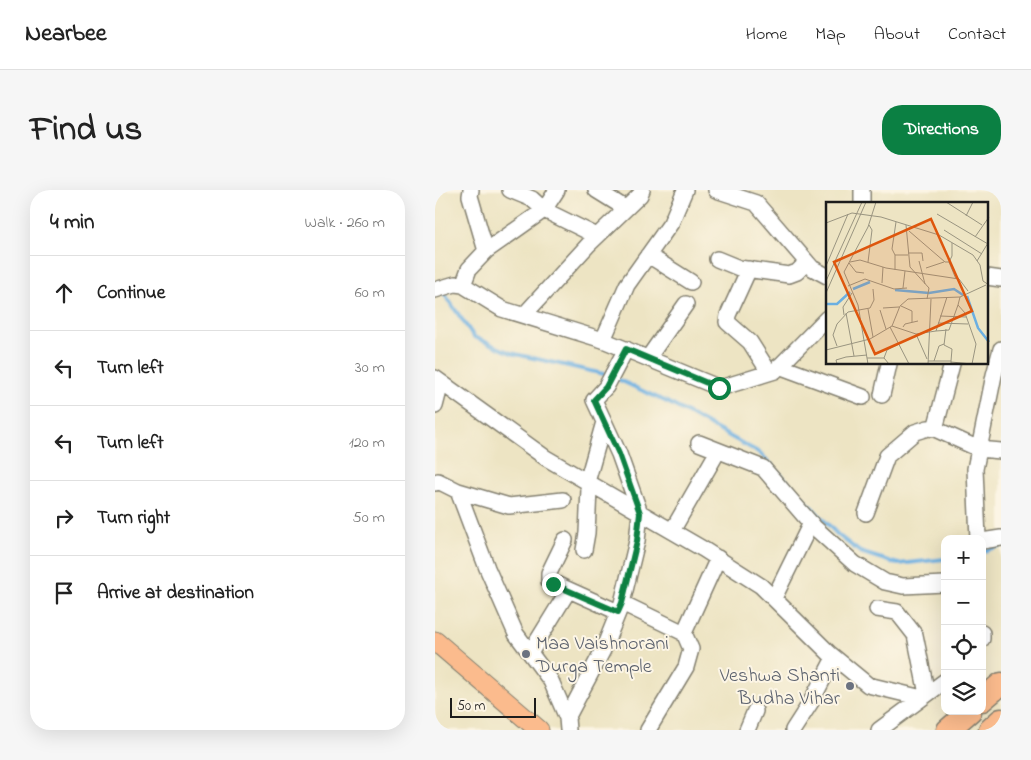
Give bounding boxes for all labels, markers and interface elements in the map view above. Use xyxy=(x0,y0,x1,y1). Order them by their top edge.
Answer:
text: Nearbee xyxy=(25,17,107,52)
text: Home xyxy=(746,22,787,48)
text: Map xyxy=(815,22,846,48)
text: About xyxy=(874,22,920,48)
text: Contact xyxy=(948,22,1006,48)
text: Find us xyxy=(30,105,142,156)
button: Directions xyxy=(882,105,1001,155)
inset map xyxy=(826,202,989,365)
text: 4 min xyxy=(50,208,94,238)
text: Walk · 260 m xyxy=(305,211,385,235)
icon: ahead xyxy=(50,279,78,307)
text: Continue xyxy=(97,280,165,307)
text: 60 m xyxy=(355,281,385,305)
icon: left xyxy=(50,354,78,382)
text: Turn left xyxy=(97,355,164,382)
text: 30 m xyxy=(355,356,385,380)
route start xyxy=(708,377,731,400)
icon: left xyxy=(50,429,78,457)
text: Turn left xyxy=(97,430,164,457)
text: 120 m xyxy=(349,431,385,455)
icon: right xyxy=(50,504,78,532)
text: Turn right xyxy=(97,505,170,532)
text: 50 m xyxy=(353,506,385,530)
map controls xyxy=(941,535,986,715)
button: + xyxy=(941,535,986,580)
route end xyxy=(542,573,565,596)
icon: arrive xyxy=(50,579,78,607)
text: Arrive at destination xyxy=(97,580,254,607)
button: − xyxy=(941,580,986,625)
button: locate xyxy=(941,625,986,670)
place label: Maa Vaishnorani Durga Temple xyxy=(535,630,669,683)
marker: Maa Vaishnorani Durga Temple xyxy=(520,648,532,660)
place label: Veshwa Shanti Budha Vihar xyxy=(719,662,841,714)
button: layers xyxy=(941,670,986,715)
marker: Veshwa Shanti Budha Vihar xyxy=(844,680,856,692)
scale bar xyxy=(450,695,536,718)
text: 50 m xyxy=(457,696,485,717)

